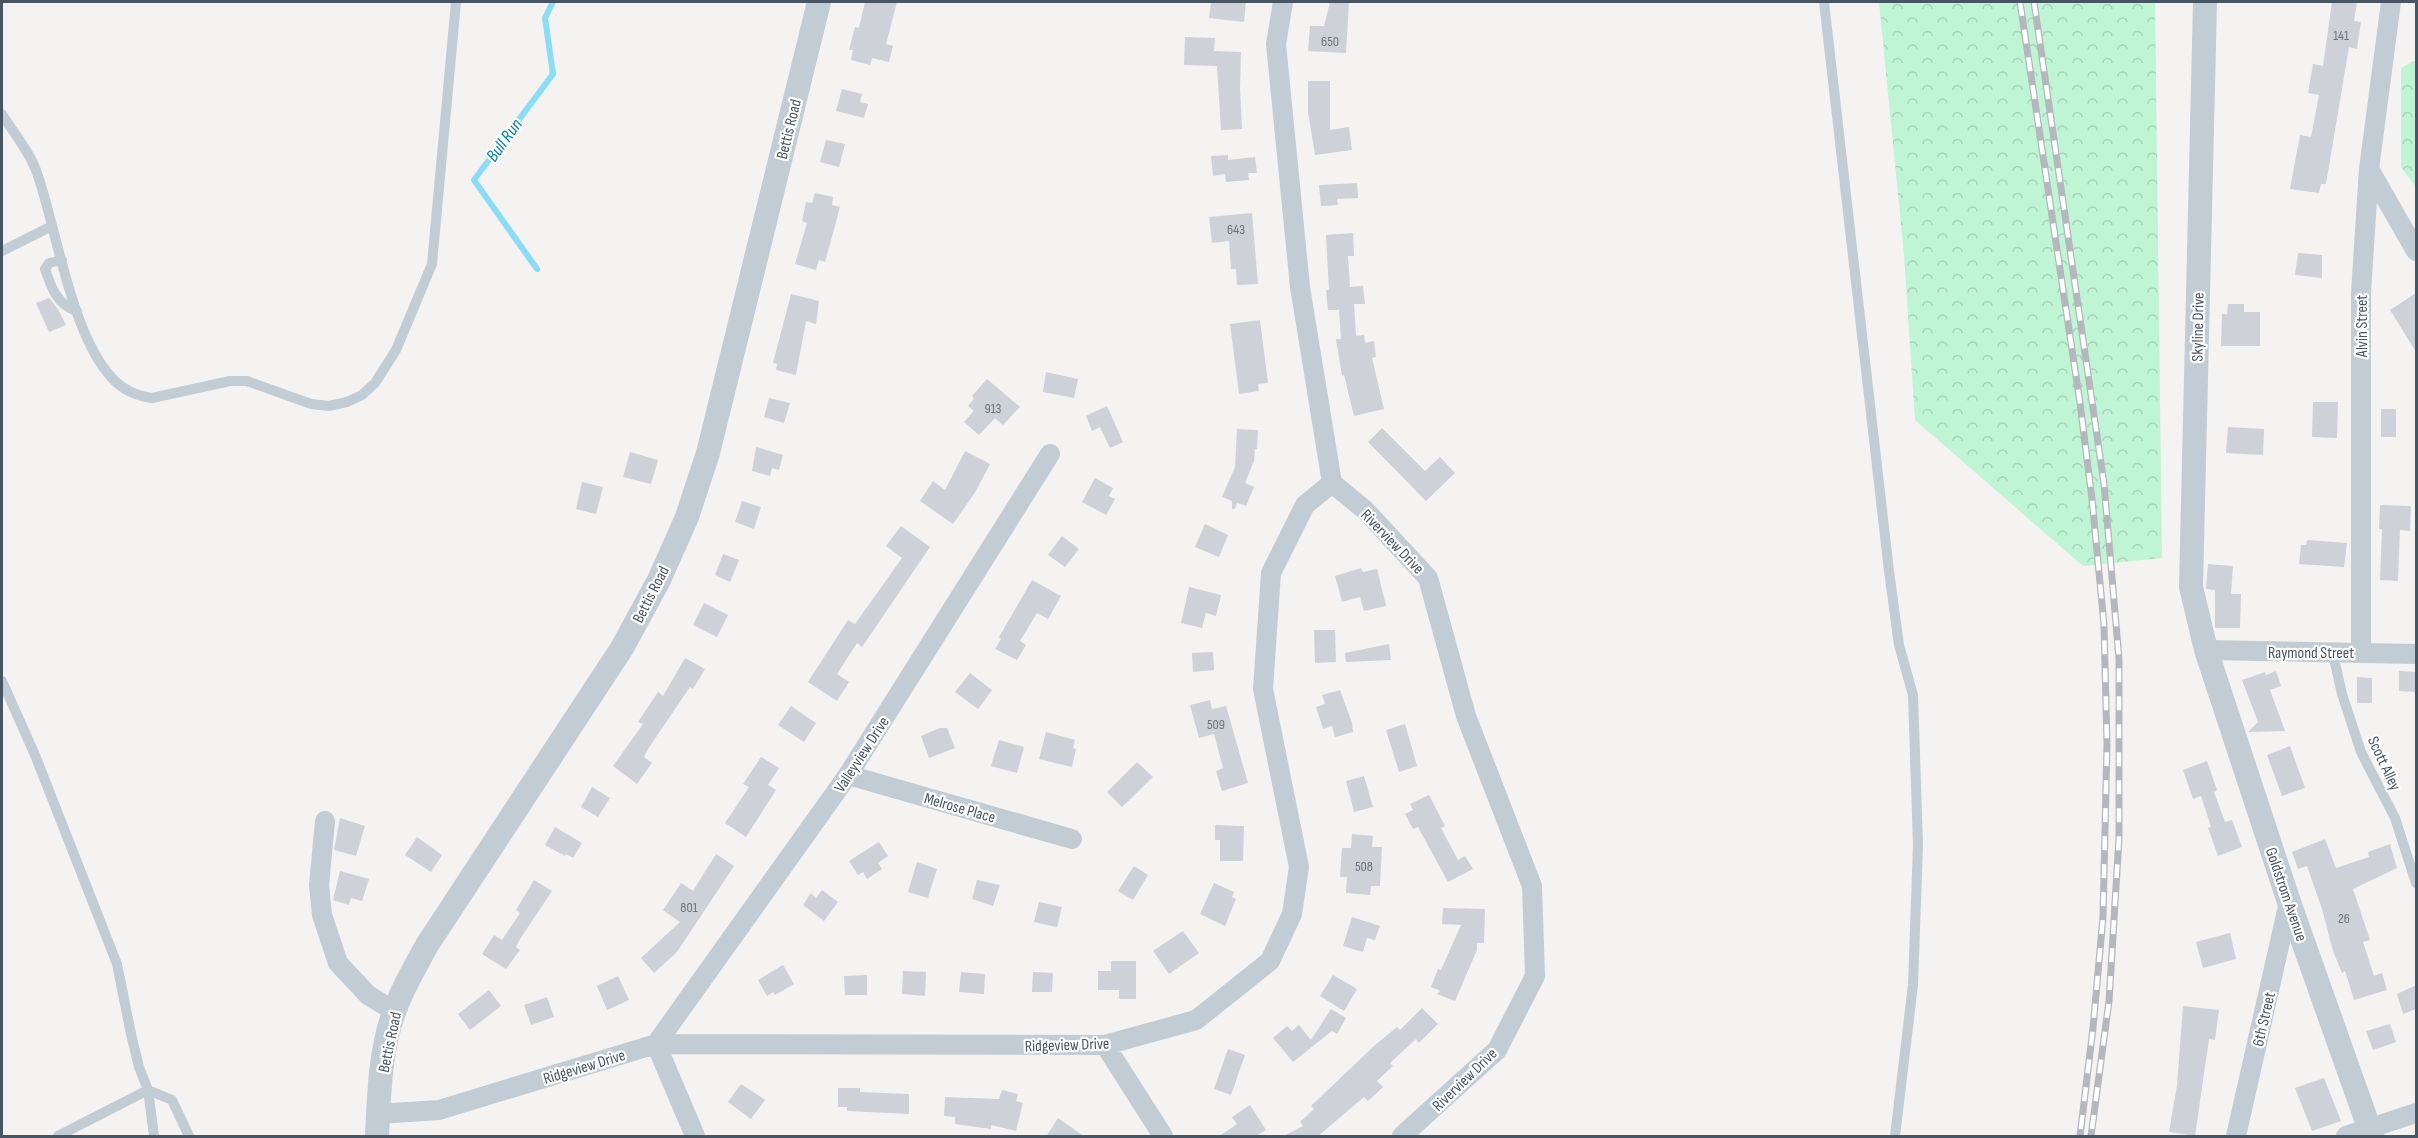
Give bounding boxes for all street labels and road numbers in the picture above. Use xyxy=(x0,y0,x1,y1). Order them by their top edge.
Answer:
street label: Bettis Road xyxy=(773,97,806,161)
street label: Skyline Drive xyxy=(2188,292,2209,362)
street label: Alvin Street xyxy=(2353,295,2372,358)
street label: Riverview Drive xyxy=(1356,506,1427,578)
street label: Bettis Road xyxy=(629,563,674,626)
street label: Raymond Street xyxy=(2268,644,2354,663)
street label: Valleyview Drive xyxy=(831,713,894,796)
street label: Scott Alley xyxy=(2363,734,2404,794)
street label: Melrose Place xyxy=(922,789,997,828)
street label: Goldstrom Avenue xyxy=(2261,845,2310,944)
street label: 6th Street xyxy=(2249,990,2280,1048)
street label: Bettis Road xyxy=(375,1010,406,1074)
street label: Ridgeview Drive xyxy=(1024,1035,1110,1056)
street label: Riverview Drive xyxy=(1429,1045,1501,1116)
street label: Ridgeview Drive xyxy=(541,1046,628,1089)

